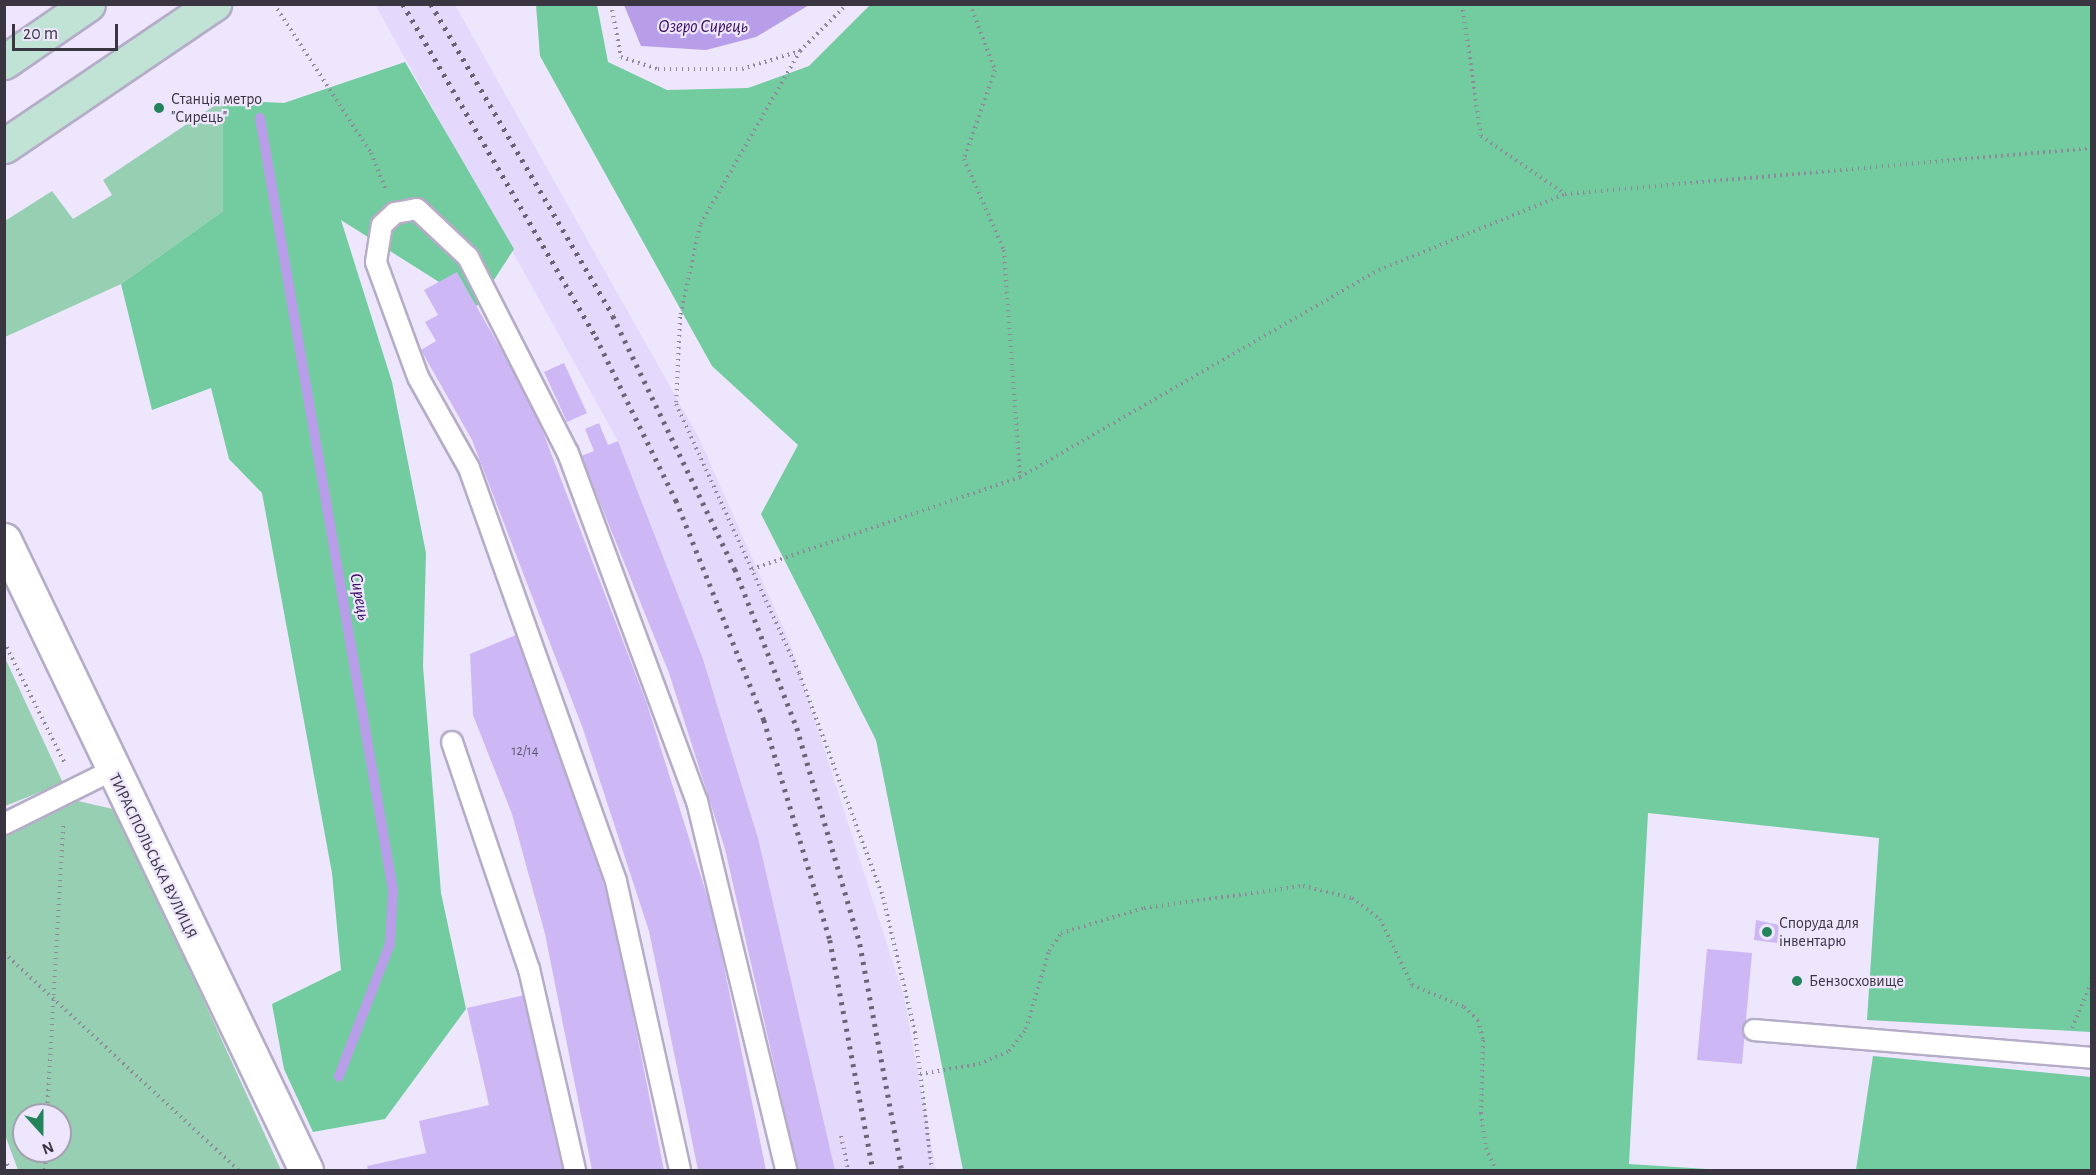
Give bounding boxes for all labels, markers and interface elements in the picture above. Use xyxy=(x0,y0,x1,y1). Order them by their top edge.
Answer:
scale bar xyxy=(15,12,122,50)
water label: Озеро Сирець xyxy=(658,16,748,38)
text: 20 m xyxy=(23,25,58,43)
place label: Станція метро "Сирець" xyxy=(171,89,262,127)
marker: Станція метро "Сирець" xyxy=(152,101,166,115)
water label: Сирець xyxy=(344,572,374,622)
house number: 12/14 xyxy=(512,743,538,759)
street label: ТИРАСПОЛЬСЬКА ВУЛИЦЯ xyxy=(105,770,201,942)
place label: Споруда для інвентарю xyxy=(1779,913,1859,951)
marker: Споруда для інвентарю xyxy=(1760,925,1774,939)
place label: Бензосховище xyxy=(1809,971,1904,991)
marker: Бензосховище xyxy=(1790,974,1804,988)
north arrow xyxy=(12,1103,72,1163)
text: N xyxy=(40,1138,56,1157)

